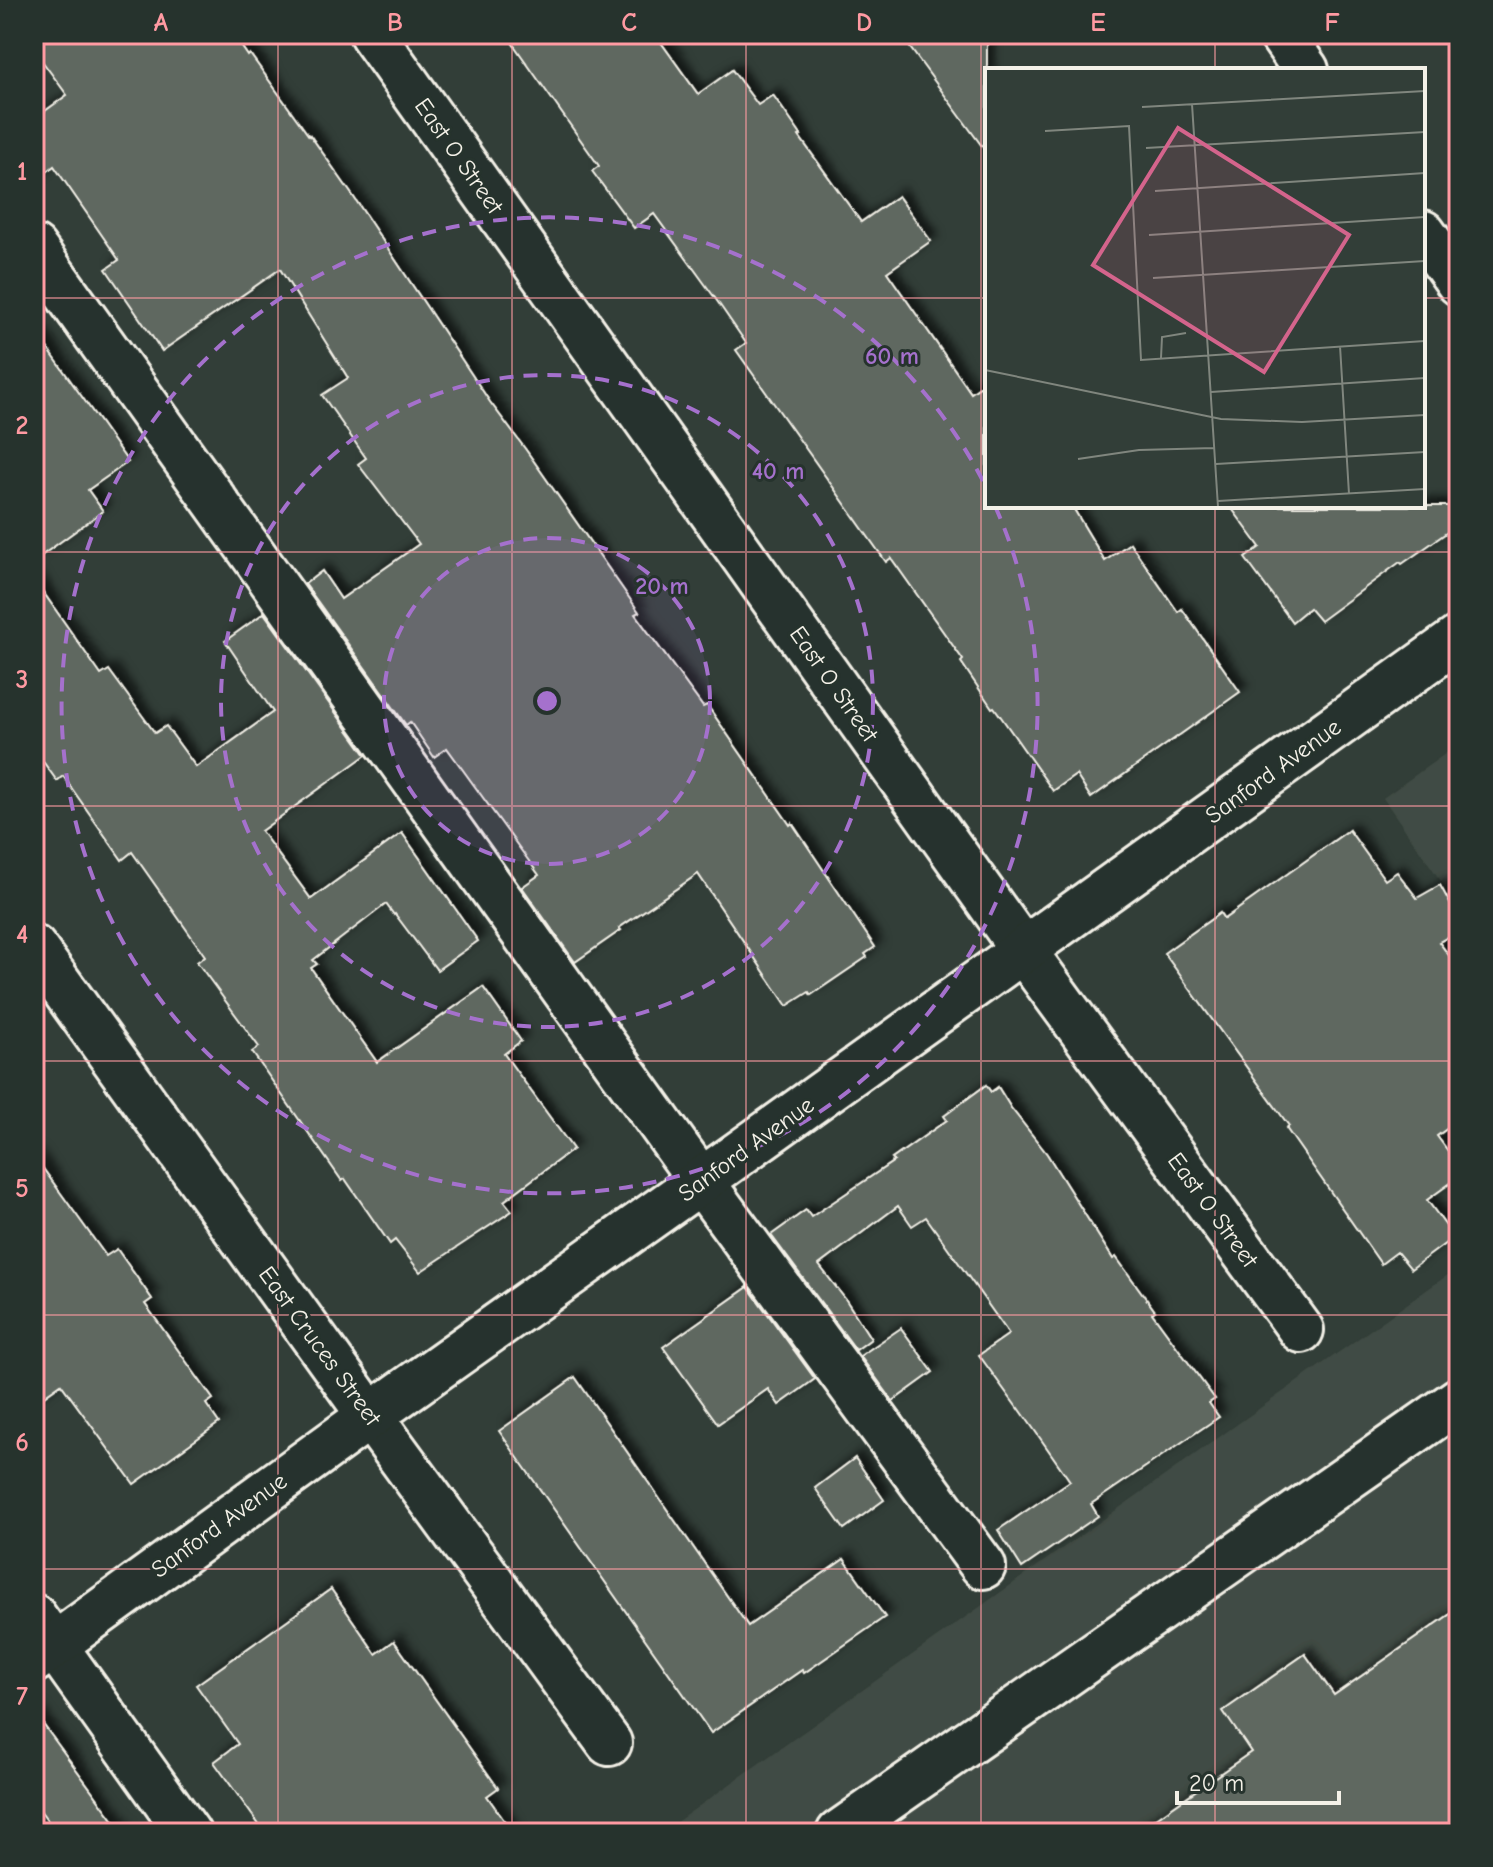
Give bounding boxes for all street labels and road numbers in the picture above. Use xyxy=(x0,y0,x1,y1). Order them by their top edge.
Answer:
street label: East O Street xyxy=(409,93,510,220)
street label: East O Street xyxy=(784,621,885,748)
street label: Sanford Avenue xyxy=(1200,713,1346,829)
street label: Sanford Avenue xyxy=(673,1091,819,1207)
street label: East O Street xyxy=(1162,1147,1265,1274)
street label: East Cruces Street xyxy=(253,1261,388,1432)
street label: Sanford Avenue xyxy=(146,1467,292,1583)

